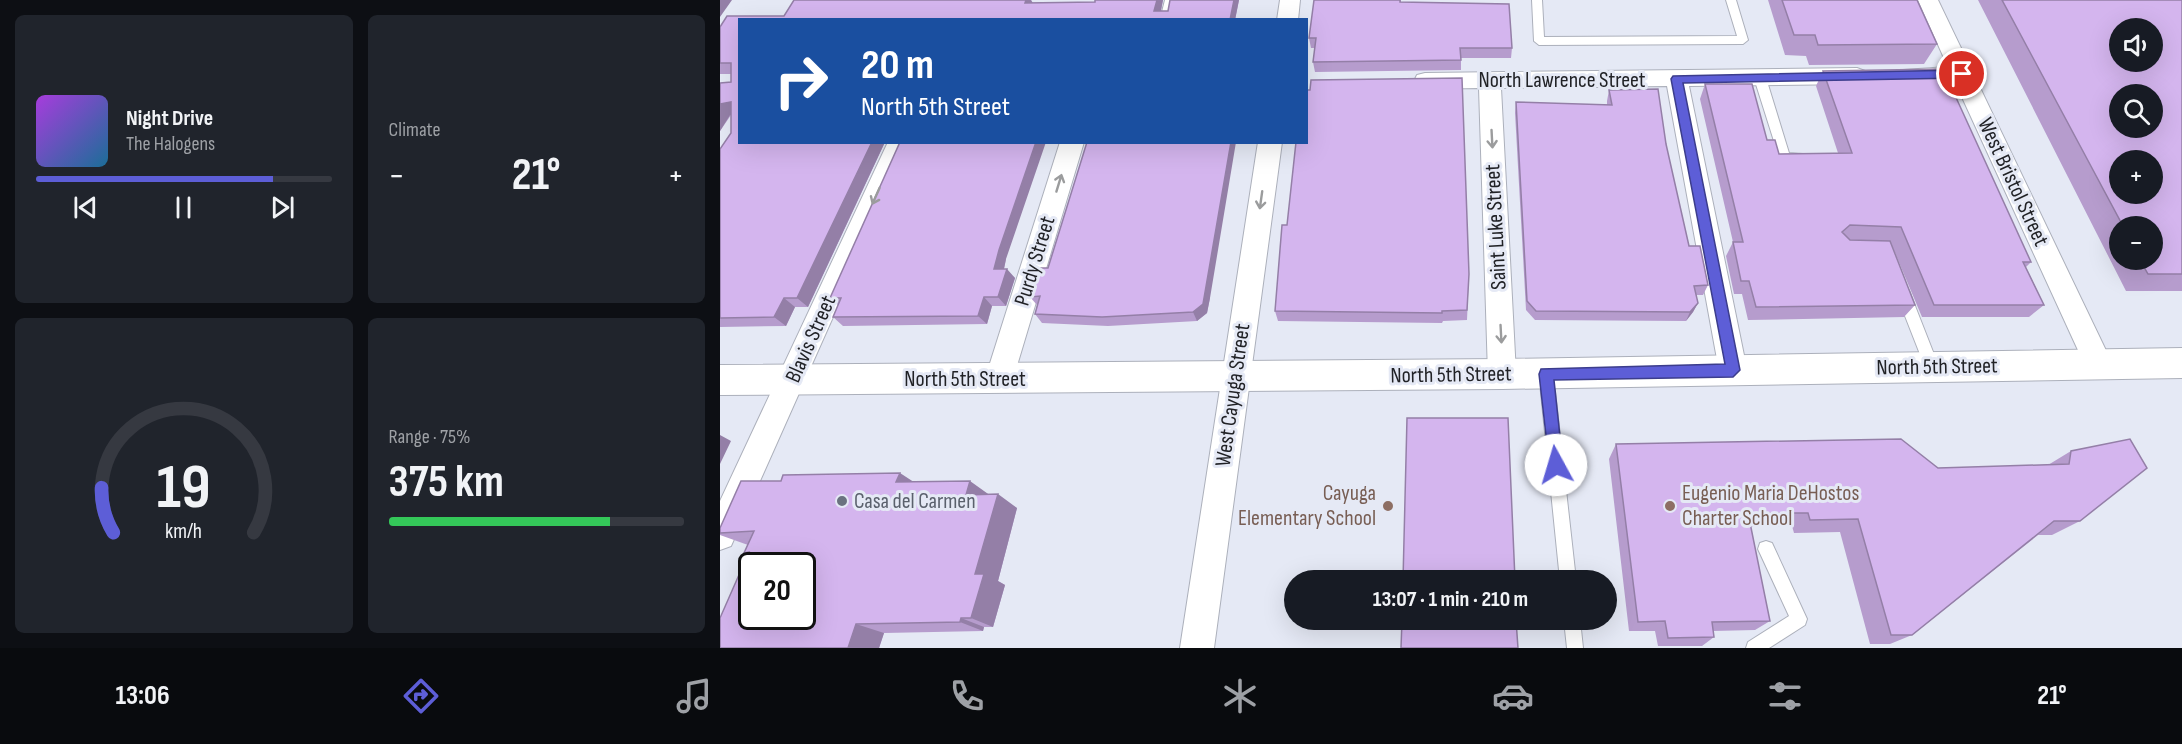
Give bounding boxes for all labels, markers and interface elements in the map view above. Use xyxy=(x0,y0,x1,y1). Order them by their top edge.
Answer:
map controls xyxy=(2109,18,2163,270)
button: sound xyxy=(2109,18,2163,72)
text: 20 m xyxy=(861,40,934,91)
icon: right xyxy=(762,42,840,120)
pin xyxy=(1936,48,1987,99)
icon: arrive xyxy=(1945,57,1978,90)
street label: North Lawrence Street xyxy=(1478,67,1646,94)
button: search xyxy=(2109,84,2163,138)
text: North 5th Street xyxy=(861,91,1010,123)
text: Night Drive xyxy=(126,105,213,132)
street label: West Bristol Street xyxy=(1971,113,2055,251)
text: Climate xyxy=(389,118,441,142)
one-way arrow xyxy=(1487,128,1498,148)
text: The Halogens xyxy=(126,132,215,156)
text: 21° xyxy=(512,148,561,203)
button: + xyxy=(2109,150,2163,204)
text: − xyxy=(389,156,405,196)
text: + xyxy=(668,156,684,196)
street label: Saint Luke Street xyxy=(1479,163,1513,291)
one-way arrow xyxy=(1054,174,1065,193)
one-way arrow xyxy=(870,186,881,204)
one-way arrow xyxy=(1256,190,1267,210)
icon: previous xyxy=(69,191,102,224)
icon: pause xyxy=(167,191,200,224)
icon: next xyxy=(266,191,299,224)
street label: Purdy Street xyxy=(1009,213,1061,309)
button: − xyxy=(2109,216,2163,270)
street label: Blavis Street xyxy=(780,291,842,387)
street label: West Cayuga Street xyxy=(1210,322,1256,468)
one-way arrow xyxy=(1495,323,1506,343)
street label: North 5th Street xyxy=(1876,352,1998,382)
street label: North 5th Street xyxy=(1390,360,1512,390)
street label: North 5th Street xyxy=(904,366,1026,393)
text: Range · 75% xyxy=(389,425,471,449)
position arrow xyxy=(1524,433,1588,497)
text: 19 xyxy=(157,451,211,526)
text: 375 km xyxy=(389,455,504,510)
place label: Cayuga Elementary School xyxy=(1238,480,1376,532)
place label: Eugenio Maria DeHostos Charter School xyxy=(1682,480,1859,532)
place label: Casa del Carmen xyxy=(854,488,976,515)
marker: Casa del Carmen xyxy=(835,494,849,508)
marker: Cayuga Elementary School xyxy=(1381,499,1395,513)
marker: Eugenio Maria DeHostos Charter School xyxy=(1663,499,1677,513)
text: km/h xyxy=(165,519,202,544)
speed limit sign: 20 xyxy=(738,552,816,630)
text: 13:07 · 1 min · 210 m xyxy=(1373,586,1528,613)
icon: directions xyxy=(400,675,442,717)
icon: music xyxy=(673,675,715,717)
icon: phone xyxy=(946,675,988,717)
icon: climate xyxy=(1219,675,1261,717)
icon: car xyxy=(1492,675,1534,717)
icon: filters xyxy=(1764,675,1806,717)
text: 13:06 xyxy=(115,680,170,712)
text: 21° xyxy=(2037,680,2067,712)

